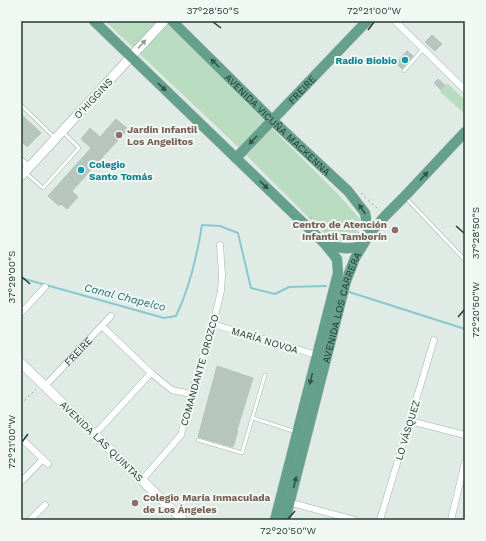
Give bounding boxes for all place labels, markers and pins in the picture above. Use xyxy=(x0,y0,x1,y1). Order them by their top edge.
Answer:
place label: Radio Biobio xyxy=(335,55,397,66)
marker: Radio Biobio xyxy=(400,55,410,65)
place label: Jardín Infantil Los Angelitos xyxy=(127,124,198,147)
marker: Jardín Infantil Los Angelitos xyxy=(114,130,124,140)
place label: Colegio Santo Tomás xyxy=(89,159,153,182)
marker: Colegio Santo Tomás xyxy=(76,165,86,175)
place label: Centro de Atención Infantil Tamborín xyxy=(292,219,387,242)
marker: Centro de Atención Infantil Tamborín xyxy=(390,225,400,235)
place label: Colegio María Inmaculada de Los Ángeles xyxy=(143,492,271,515)
marker: Colegio María Inmaculada de Los Ángeles xyxy=(130,498,140,508)

